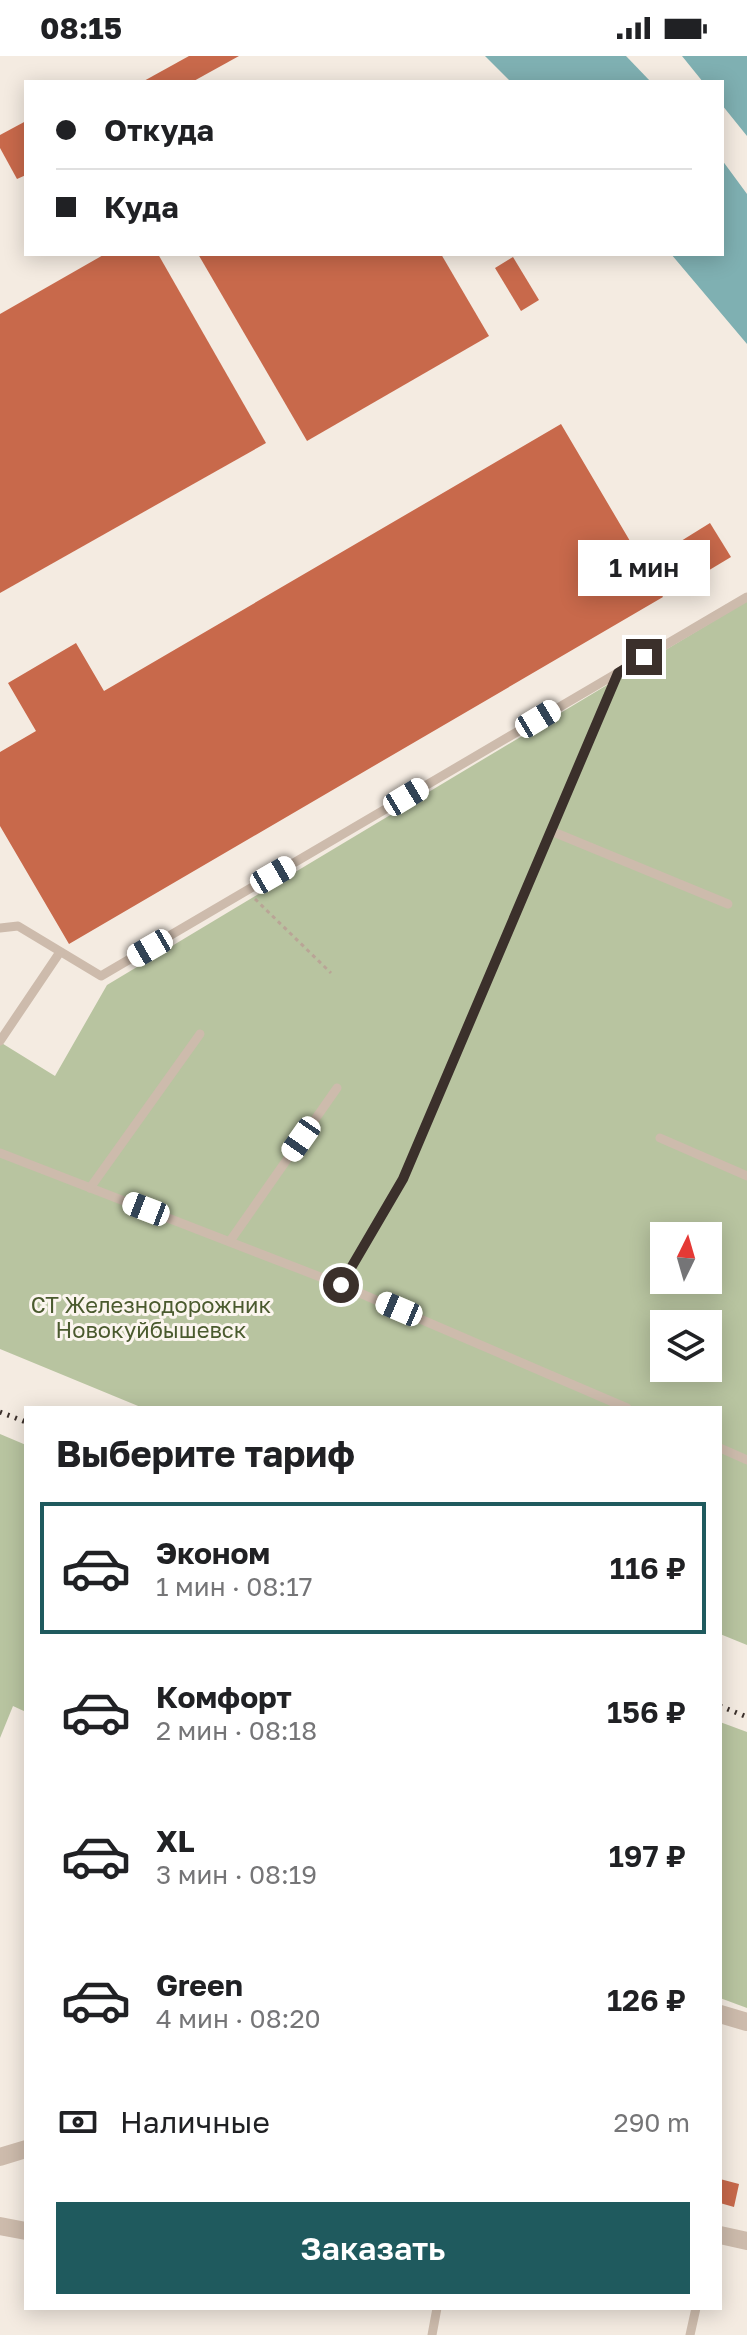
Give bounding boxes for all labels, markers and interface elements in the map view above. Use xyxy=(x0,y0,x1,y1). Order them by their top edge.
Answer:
text: 08:15 xyxy=(40,10,122,46)
text: Откуда xyxy=(104,112,214,148)
text: Куда xyxy=(104,189,179,225)
callout: 1 мин xyxy=(578,541,710,597)
text: 1 мин xyxy=(609,552,679,583)
route end xyxy=(626,639,662,675)
car xyxy=(511,696,565,742)
car xyxy=(379,774,433,820)
car xyxy=(246,853,300,897)
car xyxy=(123,926,177,970)
car xyxy=(277,1112,325,1166)
car xyxy=(119,1189,173,1229)
north arrow xyxy=(650,1222,722,1294)
map controls xyxy=(650,1222,722,1382)
route start xyxy=(323,1267,359,1303)
car xyxy=(372,1289,426,1329)
park label: СТ Железнодорожник Новокуйбышевск xyxy=(31,1291,272,1343)
button: layers xyxy=(650,1310,722,1382)
text: Выберите тариф xyxy=(56,1432,355,1475)
icon: car xyxy=(60,1532,132,1604)
text: Эконом xyxy=(156,1535,270,1571)
text: 116 ₽ xyxy=(610,1550,686,1586)
text: 1 мин · 08:17 xyxy=(156,1571,313,1602)
icon: car xyxy=(60,1676,132,1748)
text: Комфорт xyxy=(156,1679,292,1715)
text: 156 ₽ xyxy=(607,1694,686,1730)
text: 2 мин · 08:18 xyxy=(156,1715,317,1746)
icon: car xyxy=(60,1820,132,1892)
text: XL xyxy=(156,1823,195,1859)
text: 197 ₽ xyxy=(609,1838,686,1874)
text: 3 мин · 08:19 xyxy=(156,1859,317,1890)
icon: car xyxy=(60,1964,132,2036)
text: Green xyxy=(156,1967,243,2003)
text: 126 ₽ xyxy=(607,1982,686,2018)
text: 4 мин · 08:20 xyxy=(156,2003,321,2034)
icon: cash xyxy=(56,2100,100,2144)
text: Наличные xyxy=(120,2104,270,2140)
text: 290 m xyxy=(614,2107,690,2138)
button: Заказать xyxy=(56,2202,690,2294)

